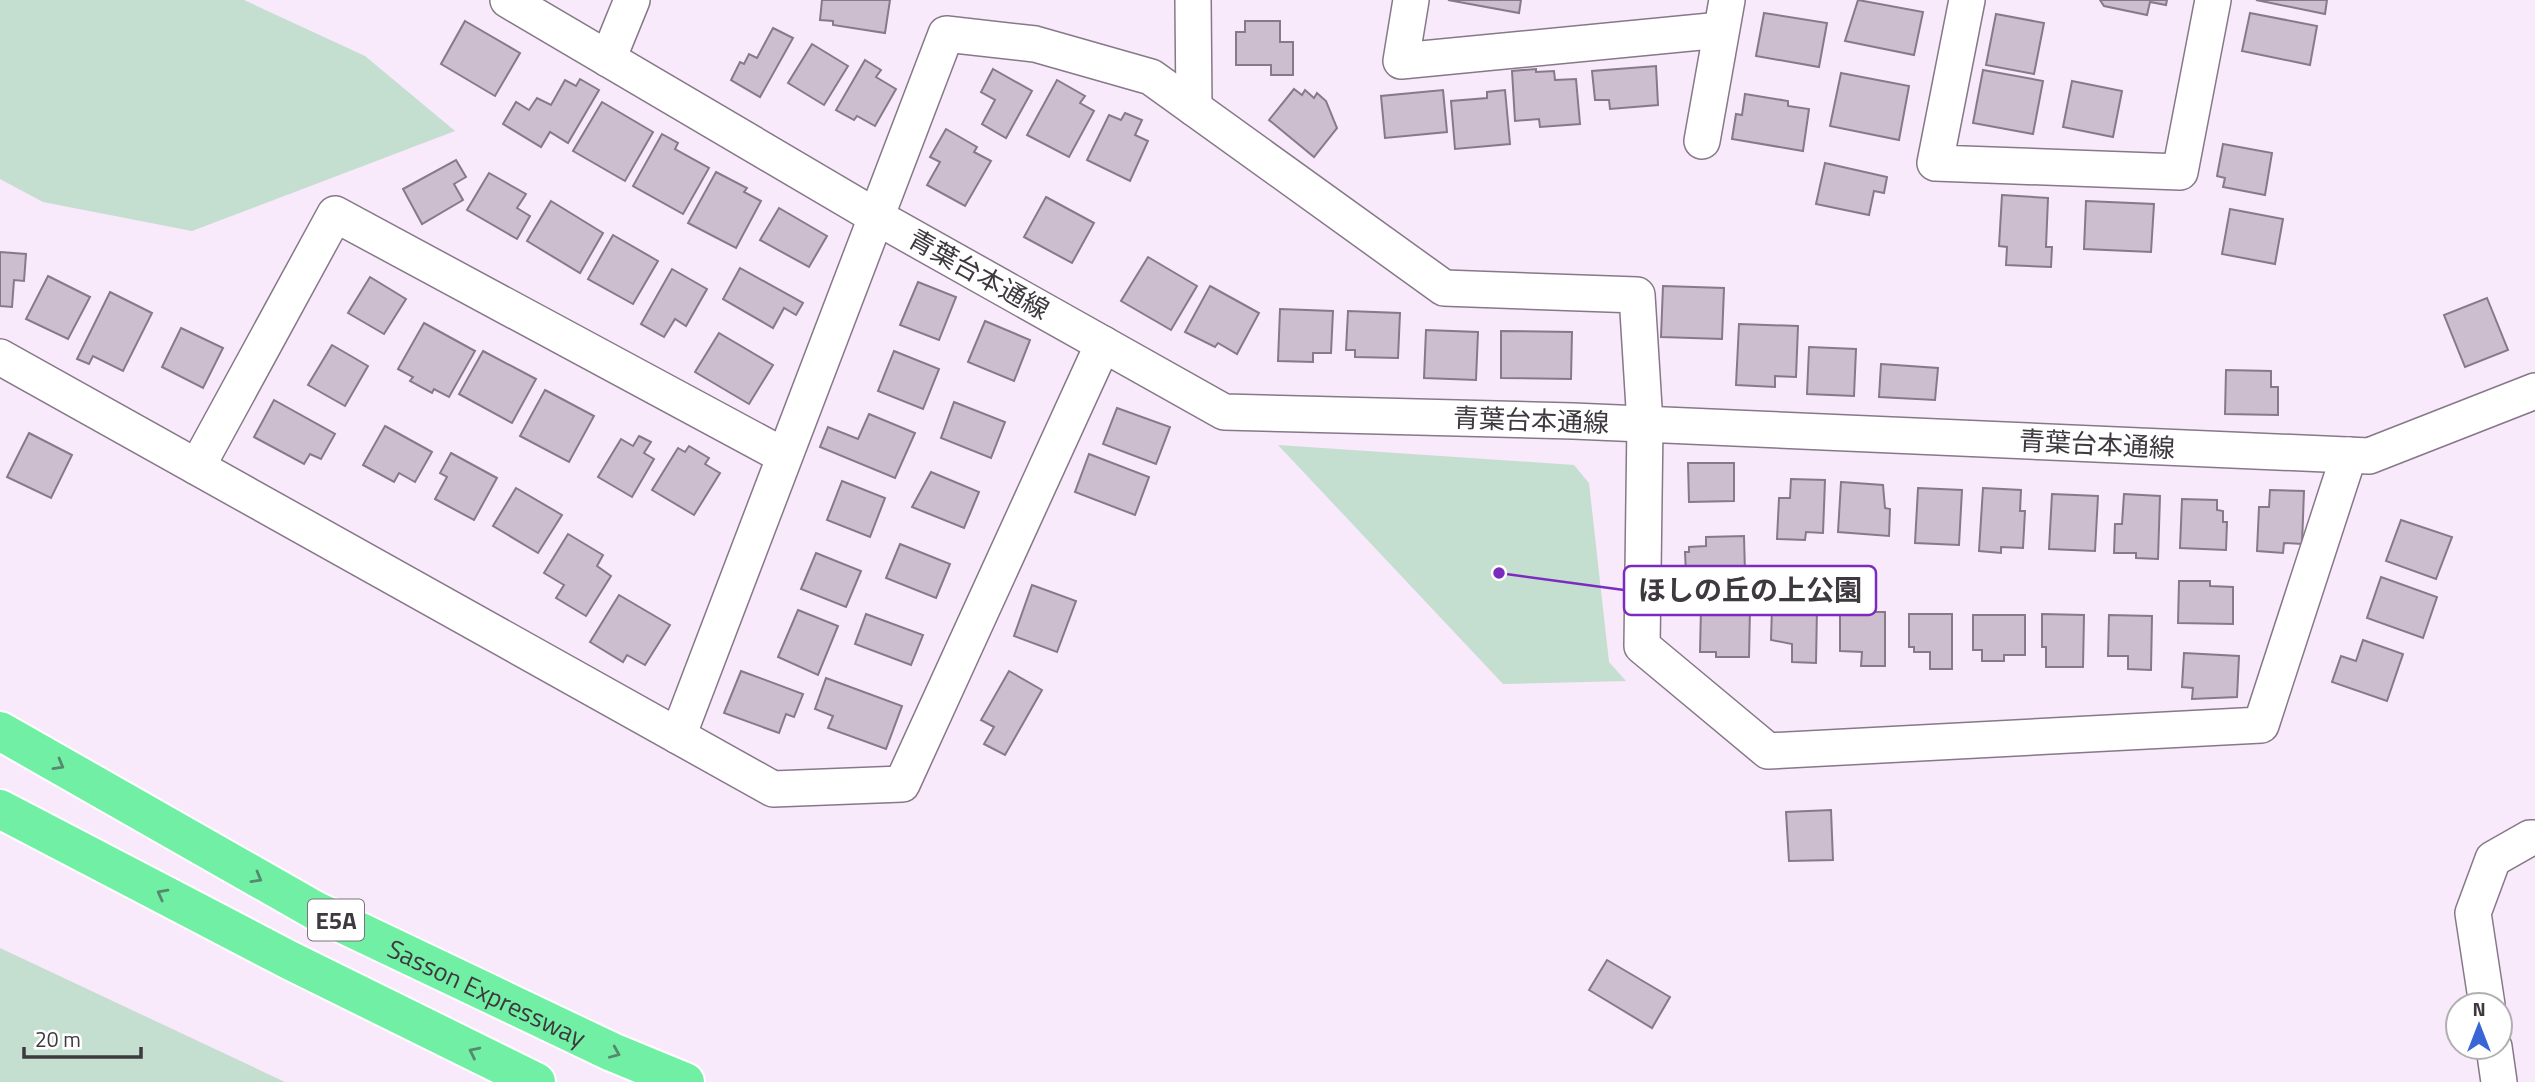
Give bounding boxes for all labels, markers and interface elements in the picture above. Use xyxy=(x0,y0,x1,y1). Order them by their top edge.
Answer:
street label: 青葉台本通線 xyxy=(901,219,1057,329)
street label: 青葉台本通線 xyxy=(1452,398,1610,442)
street label: 青葉台本通線 xyxy=(2018,420,2176,468)
callout: ほしの丘の上公園 xyxy=(1624,566,1876,615)
text: ほしの丘の上公園 xyxy=(1638,568,1862,611)
one-way arrow xyxy=(52,757,65,770)
one-way arrow xyxy=(250,870,262,883)
one-way arrow xyxy=(157,888,169,902)
road number: E5A xyxy=(308,900,364,940)
street label: Sasson Expressway xyxy=(381,928,593,1056)
north arrow xyxy=(2444,991,2514,1061)
text: N xyxy=(2472,994,2486,1023)
scale bar xyxy=(24,1016,142,1060)
text: 20 m xyxy=(35,1023,81,1055)
one-way arrow xyxy=(608,1045,620,1059)
one-way arrow xyxy=(469,1046,482,1060)

